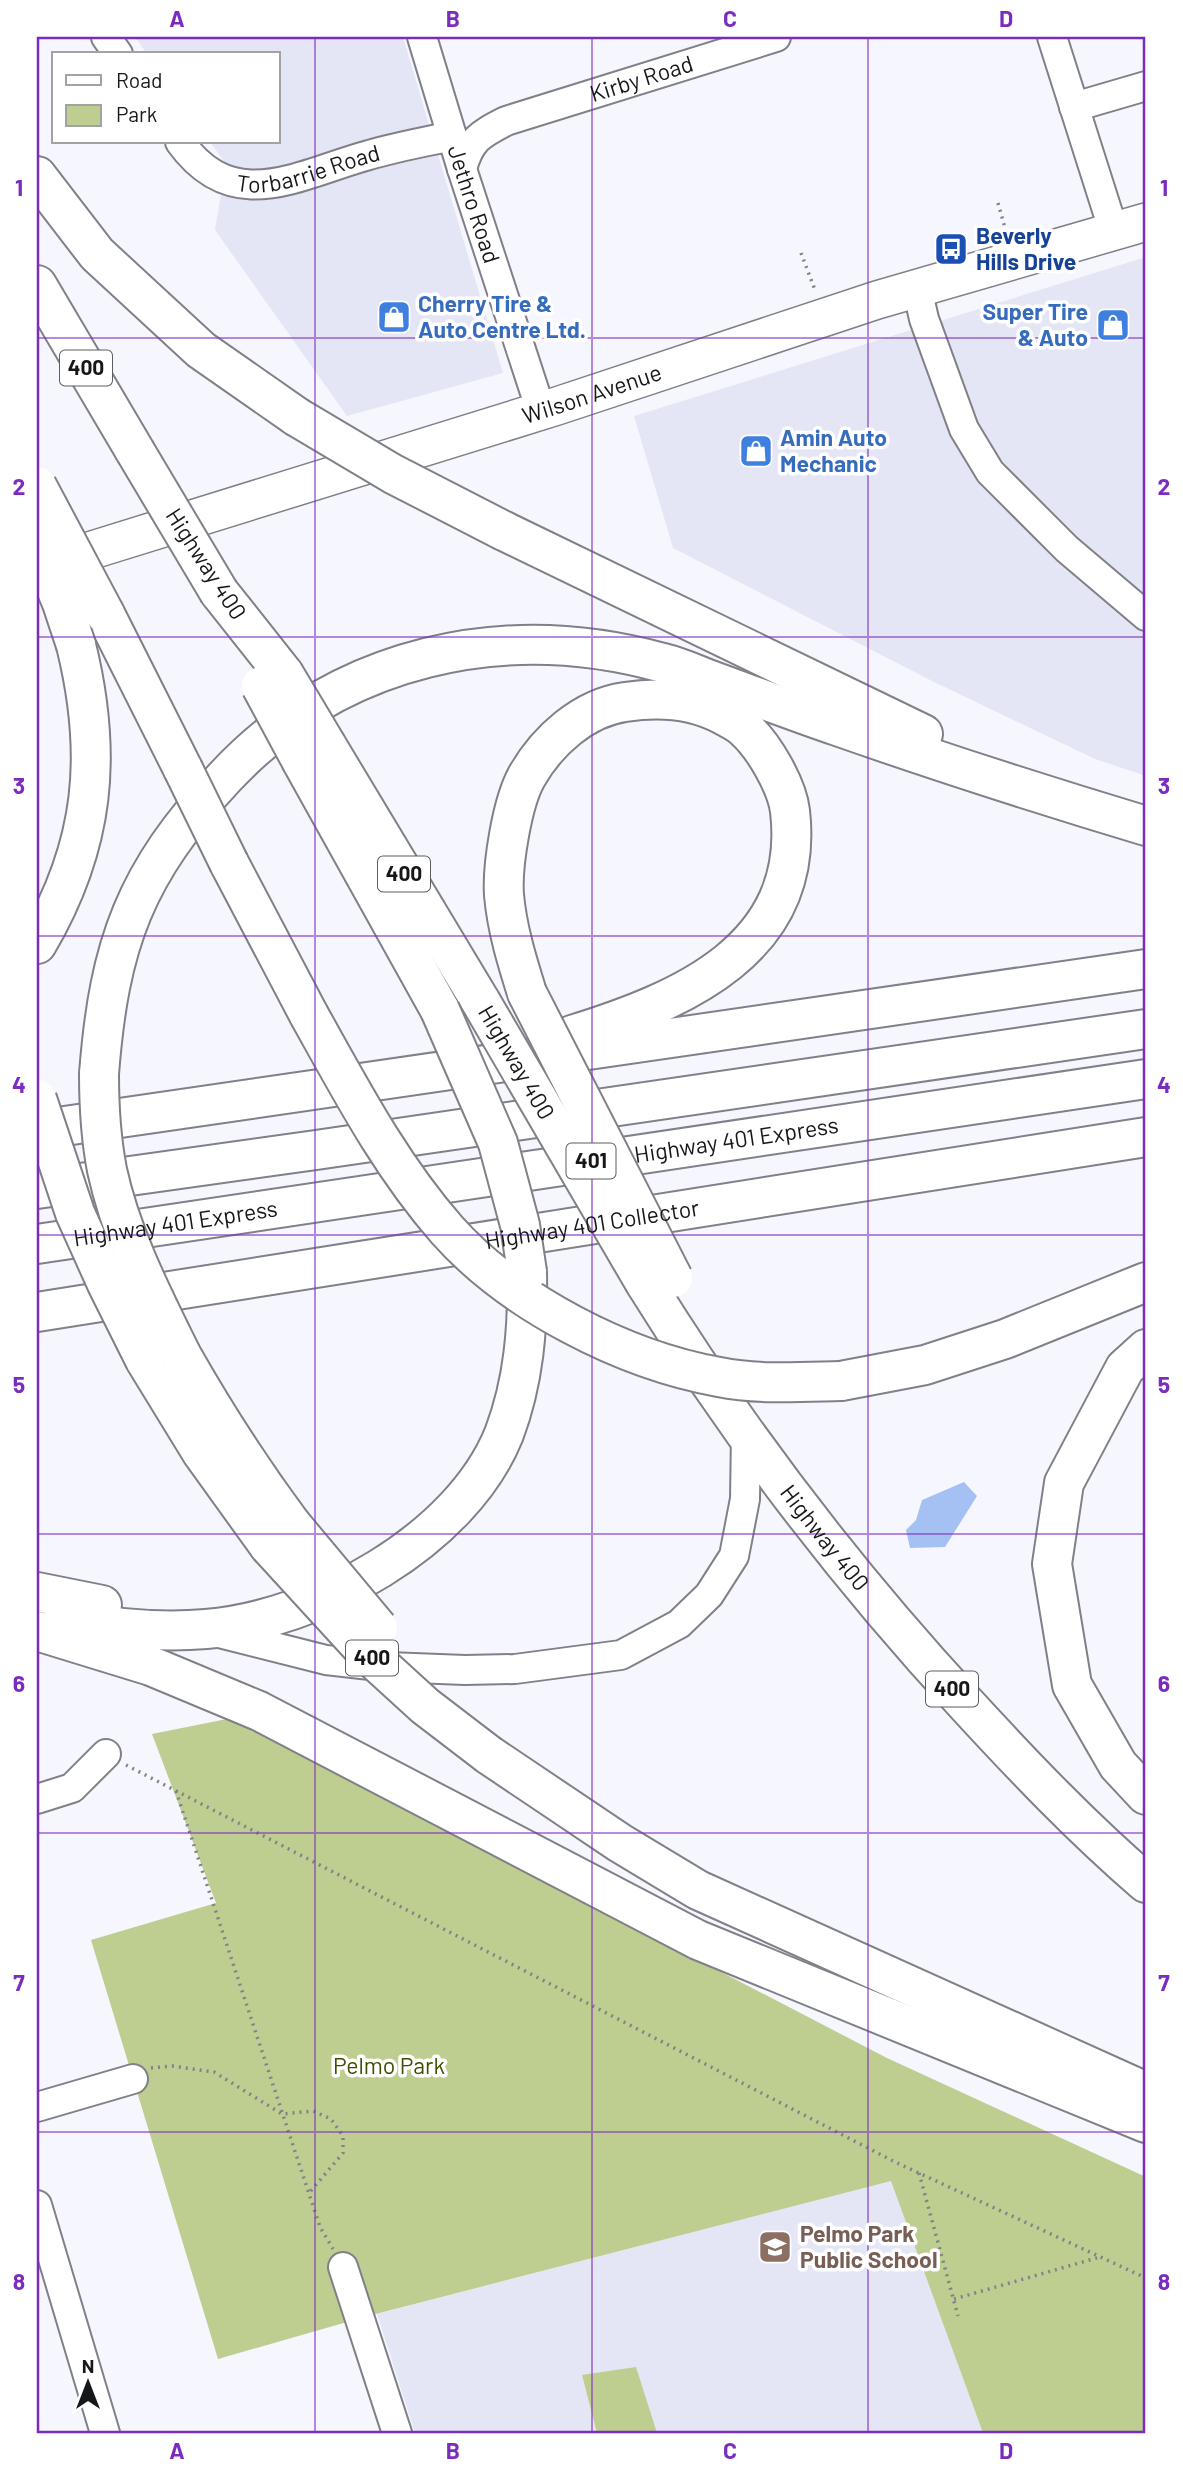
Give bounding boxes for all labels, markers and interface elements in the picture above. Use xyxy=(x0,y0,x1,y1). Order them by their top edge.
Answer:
text: A xyxy=(169,4,185,32)
text: B xyxy=(446,4,460,32)
text: C xyxy=(723,4,737,32)
text: D xyxy=(999,4,1013,32)
street label: Kirby Road xyxy=(586,49,696,107)
legend xyxy=(52,52,280,144)
text: Road xyxy=(116,67,162,92)
text: Park xyxy=(116,101,157,126)
street label: Torbarrie Road xyxy=(235,138,383,198)
street label: Jethro Road xyxy=(443,142,507,266)
text: 1 xyxy=(15,173,23,201)
text: 1 xyxy=(1160,173,1168,201)
place label: Beverly Hills Drive xyxy=(976,221,1076,275)
bus stop icon: Beverly Hills Drive xyxy=(932,230,970,268)
place label: Cherry Tire & Auto Centre Ltd. xyxy=(418,289,586,343)
place label: Super Tire & Auto xyxy=(983,297,1088,351)
shop icon: Cherry Tire & Auto Centre Ltd. xyxy=(375,298,413,336)
shop icon: Super Tire & Auto xyxy=(1094,306,1132,344)
road number: 400 xyxy=(60,350,112,386)
street label: Wilson Avenue xyxy=(519,357,665,429)
place label: Amin Auto Mechanic xyxy=(780,423,887,477)
shop icon: Amin Auto Mechanic xyxy=(737,432,775,470)
text: 2 xyxy=(13,472,25,500)
text: 2 xyxy=(1158,472,1170,500)
street label: Highway 400 xyxy=(160,502,253,624)
text: 3 xyxy=(13,771,25,799)
text: 3 xyxy=(1158,771,1170,799)
road number: 400 xyxy=(378,856,430,892)
street label: Highway 400 xyxy=(473,1000,561,1124)
text: 4 xyxy=(12,1070,26,1098)
text: 4 xyxy=(1157,1070,1171,1098)
street label: Highway 401 Express xyxy=(632,1110,840,1168)
road number: 401 xyxy=(566,1144,616,1178)
street label: Highway 401 Express xyxy=(71,1193,279,1251)
street label: Highway 401 Collector xyxy=(483,1193,702,1254)
text: 5 xyxy=(13,1370,25,1398)
text: 5 xyxy=(1158,1370,1170,1398)
street label: Highway 400 xyxy=(775,1479,876,1596)
road number: 400 xyxy=(346,1640,398,1676)
text: 6 xyxy=(13,1669,25,1697)
text: 6 xyxy=(1158,1669,1170,1697)
road number: 400 xyxy=(926,1672,978,1706)
text: 7 xyxy=(13,1968,25,1996)
text: 7 xyxy=(1158,1968,1170,1996)
park label: Pelmo Park xyxy=(333,2051,445,2079)
place label: Pelmo Park Public School xyxy=(800,2219,938,2273)
school or university icon: Pelmo Park Public School xyxy=(756,2228,794,2266)
text: 8 xyxy=(13,2267,25,2295)
text: 8 xyxy=(1158,2267,1170,2295)
north arrow xyxy=(52,2348,122,2418)
text: N xyxy=(82,2354,94,2377)
text: A xyxy=(169,2436,185,2464)
text: B xyxy=(446,2436,460,2464)
text: C xyxy=(723,2436,737,2464)
text: D xyxy=(999,2436,1013,2464)

